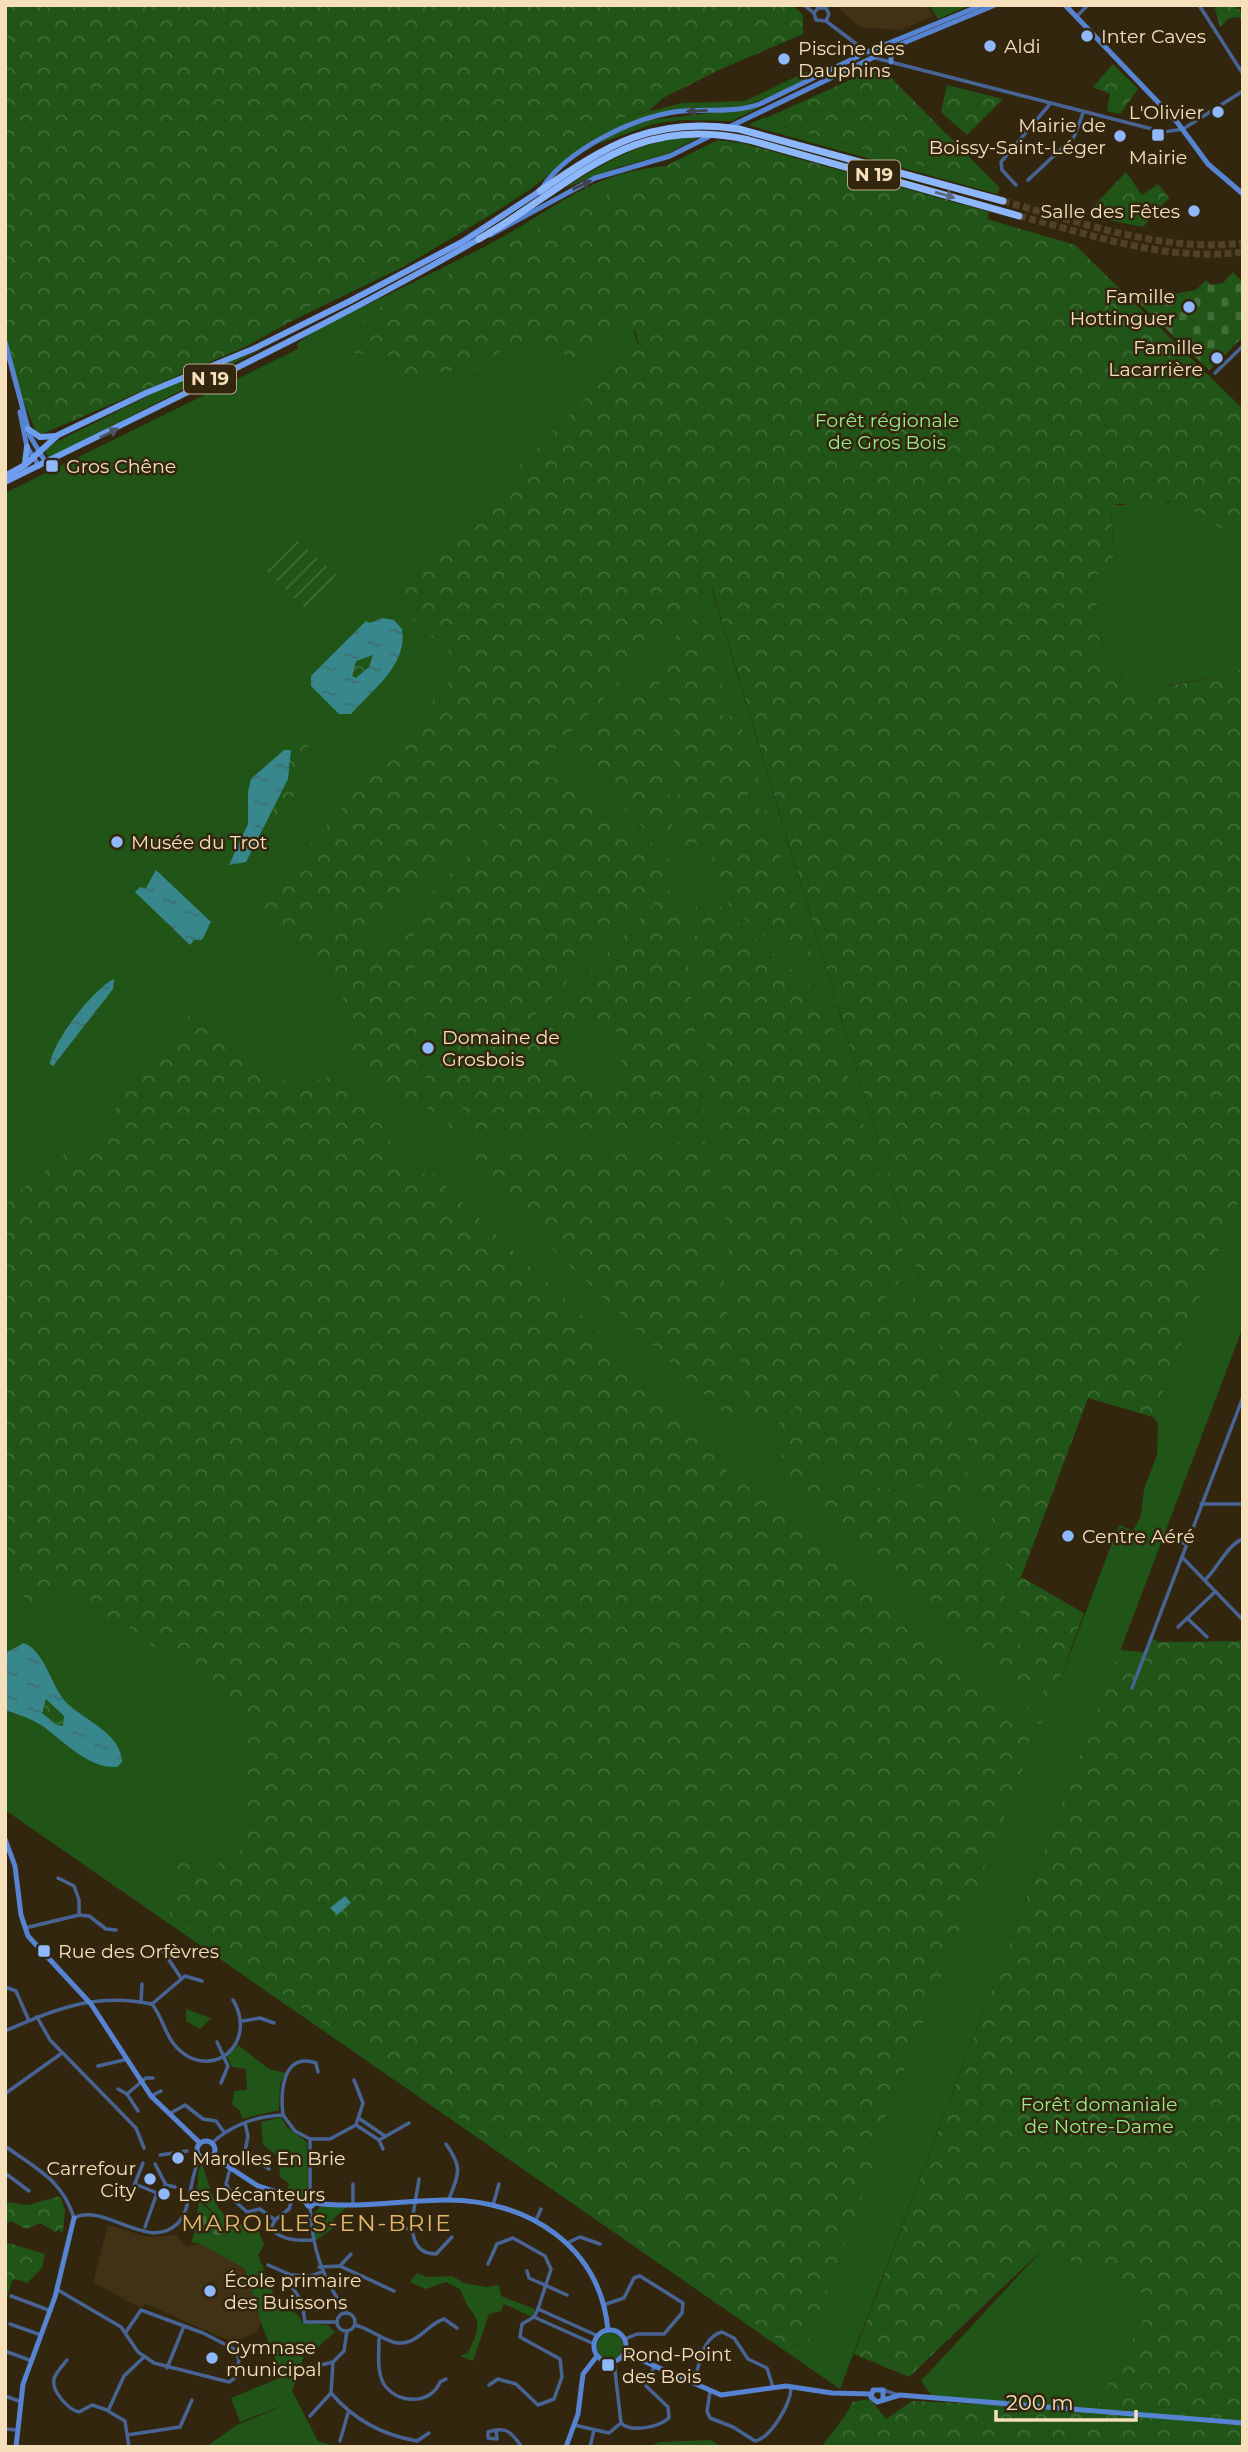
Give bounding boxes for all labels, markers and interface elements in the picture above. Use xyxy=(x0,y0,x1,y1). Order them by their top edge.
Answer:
place label: Inter Caves xyxy=(1101,25,1206,48)
marker: Inter Caves xyxy=(1079,28,1095,44)
place label: Aldi xyxy=(1004,35,1041,58)
place label: Piscine des Dauphins xyxy=(798,37,905,82)
marker: Aldi xyxy=(982,38,998,54)
marker: Piscine des Dauphins xyxy=(776,51,792,67)
place label: L'Olivier xyxy=(1129,101,1204,124)
marker: L'Olivier xyxy=(1210,104,1226,120)
one-way arrow xyxy=(686,106,708,117)
place label: Mairie de Boissy-Saint-Léger xyxy=(929,114,1106,159)
marker: Mairie xyxy=(1150,127,1166,143)
marker: Mairie de Boissy-Saint-Léger xyxy=(1112,128,1128,144)
place label: Mairie xyxy=(1129,146,1187,169)
road number: N 19 xyxy=(848,160,900,190)
one-way arrow xyxy=(572,179,592,190)
one-way arrow xyxy=(934,190,955,200)
place label: Salle des Fêtes xyxy=(1041,200,1180,223)
marker: Salle des Fêtes xyxy=(1186,203,1202,219)
place label: Famille Hottinguer xyxy=(1070,285,1175,330)
marker: Famille Hottinguer xyxy=(1181,299,1197,315)
place label: Famille Lacarrière xyxy=(1108,336,1203,381)
marker: Famille Lacarrière xyxy=(1209,350,1225,366)
road number: N 19 xyxy=(184,365,236,394)
park label: Forêt régionale de Gros Bois xyxy=(815,409,959,454)
one-way arrow xyxy=(99,427,119,438)
place label: Gros Chêne xyxy=(66,455,176,478)
marker: Gros Chêne xyxy=(44,458,60,474)
place label: Musée du Trot xyxy=(131,831,268,854)
marker: Musée du Trot xyxy=(109,834,125,850)
place label: Domaine de Grosbois xyxy=(442,1026,560,1071)
marker: Domaine de Grosbois xyxy=(420,1040,436,1056)
place label: Centre Aéré xyxy=(1082,1525,1195,1548)
marker: Centre Aéré xyxy=(1060,1528,1076,1544)
place label: Rue des Orfèvres xyxy=(58,1940,219,1963)
marker: Rue des Orfèvres xyxy=(36,1943,52,1959)
park label: Forêt domaniale de Notre-Dame xyxy=(1020,2093,1178,2138)
place label: Marolles En Brie xyxy=(192,2147,346,2170)
marker: Marolles En Brie xyxy=(170,2150,186,2166)
place label: Carrefour City xyxy=(47,2157,137,2202)
marker: Carrefour City xyxy=(142,2171,158,2187)
place label: Les Décanteurs xyxy=(178,2183,325,2206)
marker: Les Décanteurs xyxy=(156,2186,172,2202)
district label: MAROLLES-EN-BRIE xyxy=(181,2209,453,2237)
place label: École primaire des Buissons xyxy=(224,2269,361,2314)
marker: École primaire des Buissons xyxy=(202,2283,218,2299)
place label: Gymnase municipal xyxy=(226,2336,322,2381)
place label: Rond-Point des Bois xyxy=(622,2343,732,2388)
marker: Gymnase municipal xyxy=(204,2350,220,2366)
marker: Rond-Point des Bois xyxy=(600,2357,616,2373)
scale bar xyxy=(996,2378,1136,2422)
text: 200 m xyxy=(1006,2390,1073,2415)

